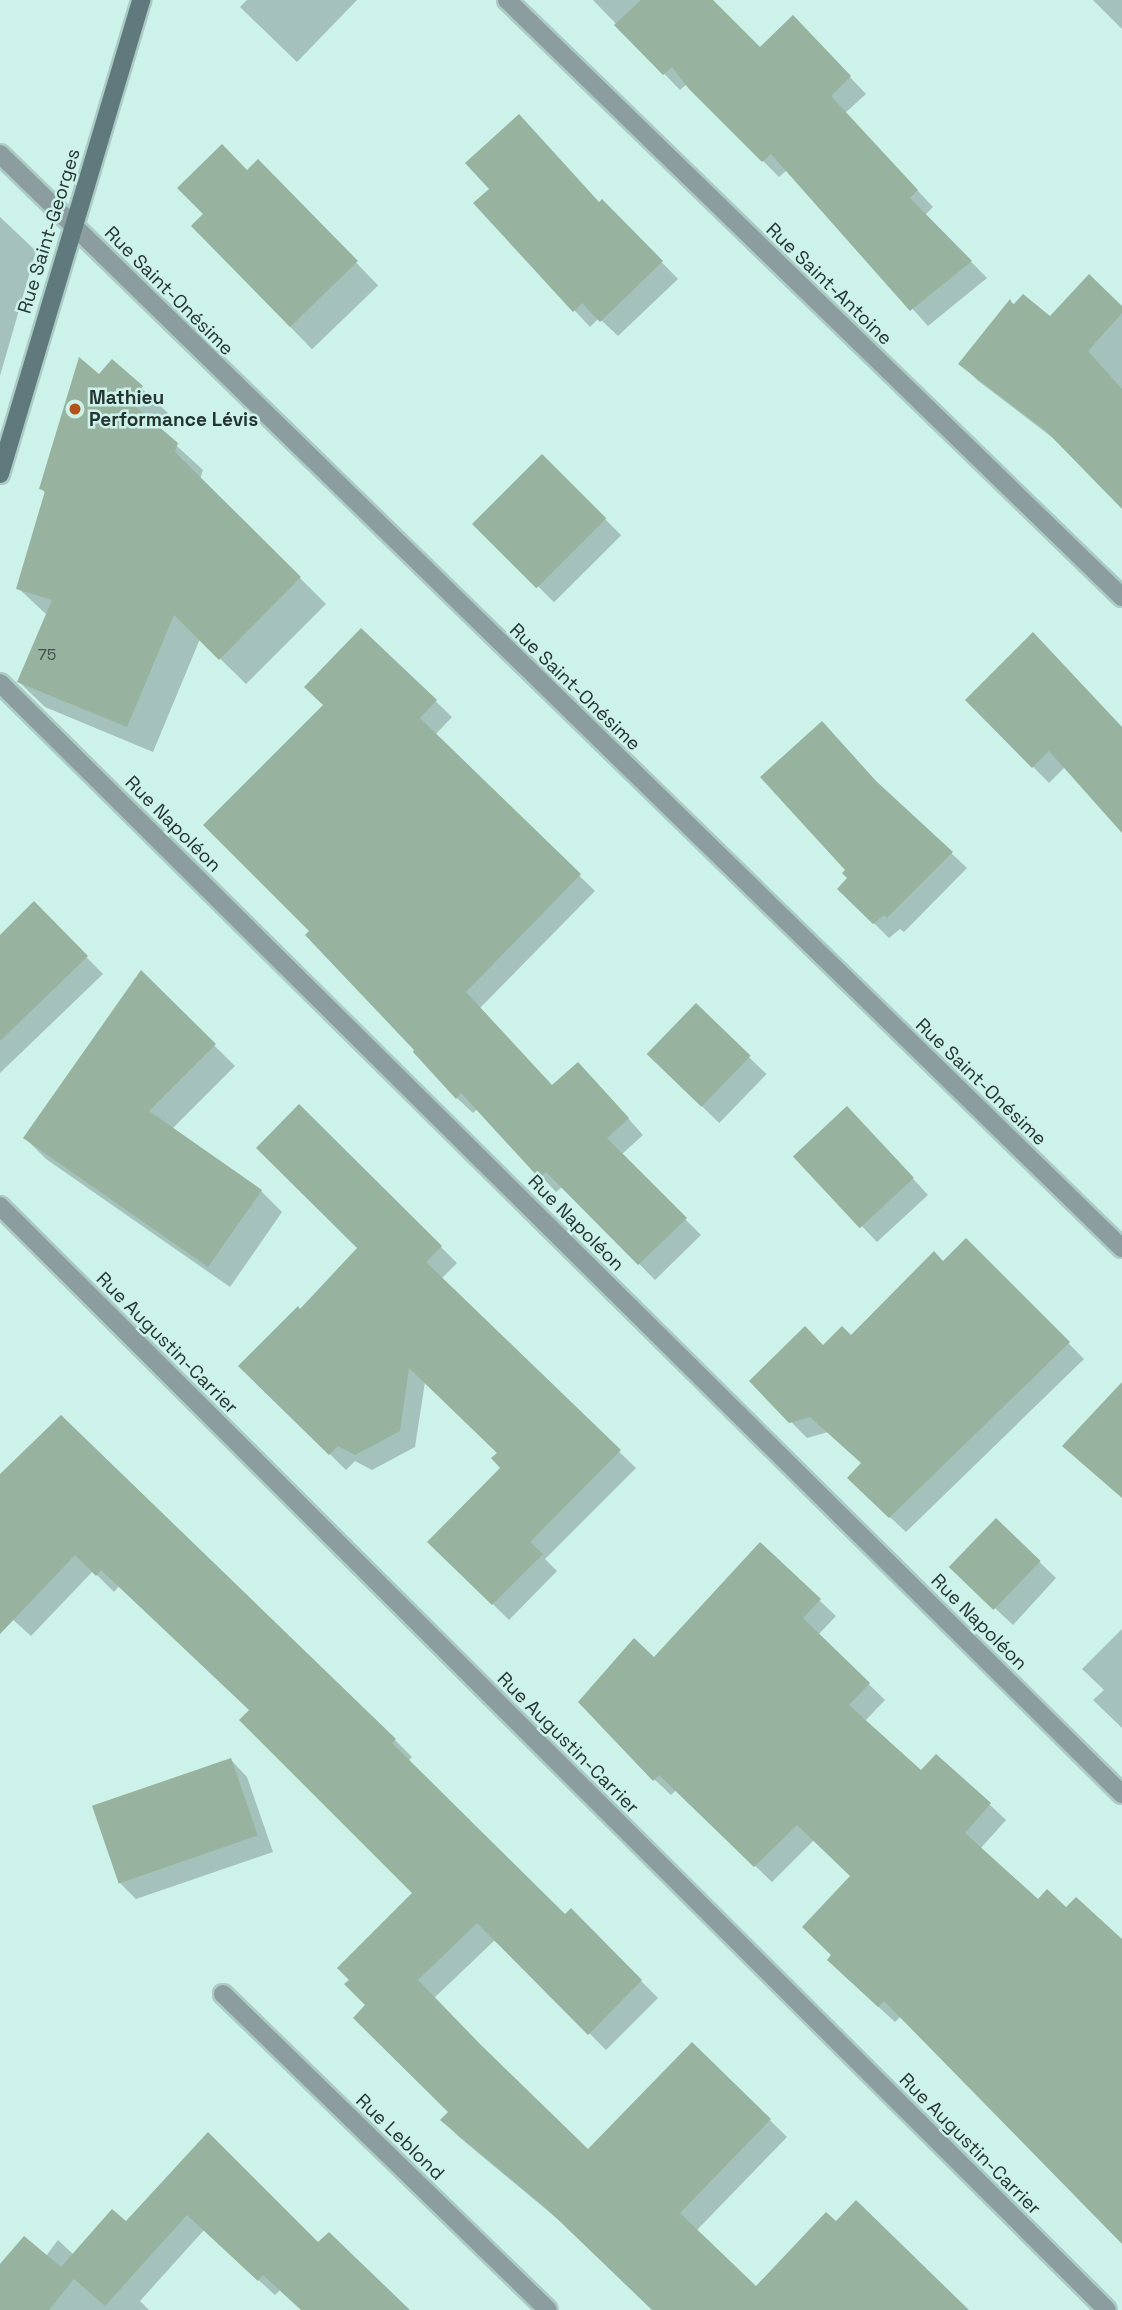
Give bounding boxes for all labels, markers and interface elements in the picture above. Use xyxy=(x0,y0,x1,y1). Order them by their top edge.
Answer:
street label: Rue Saint-Georges xyxy=(13,146,85,316)
street label: Rue Saint-Antoine xyxy=(761,218,897,350)
street label: Rue Saint-Onésime xyxy=(100,222,238,360)
place label: Mathieu Performance Lévis xyxy=(89,387,258,431)
marker: Mathieu Performance Lévis xyxy=(67,401,83,417)
street label: Rue Saint-Onésime xyxy=(505,619,645,755)
house number: 75 xyxy=(38,645,56,665)
street label: Rue Napoléon xyxy=(120,771,226,877)
street label: Rue Saint-Onésime xyxy=(911,1014,1051,1150)
street label: Rue Napoléon xyxy=(523,1170,629,1276)
street label: Rue Augustin-Carrier xyxy=(91,1267,243,1419)
street label: Rue Napoléon xyxy=(926,1569,1032,1675)
street label: Rue Augustin-Carrier xyxy=(492,1667,644,1819)
street label: Rue Augustin-Carrier xyxy=(894,2068,1046,2220)
street label: Rue Leblond xyxy=(351,2089,449,2185)

